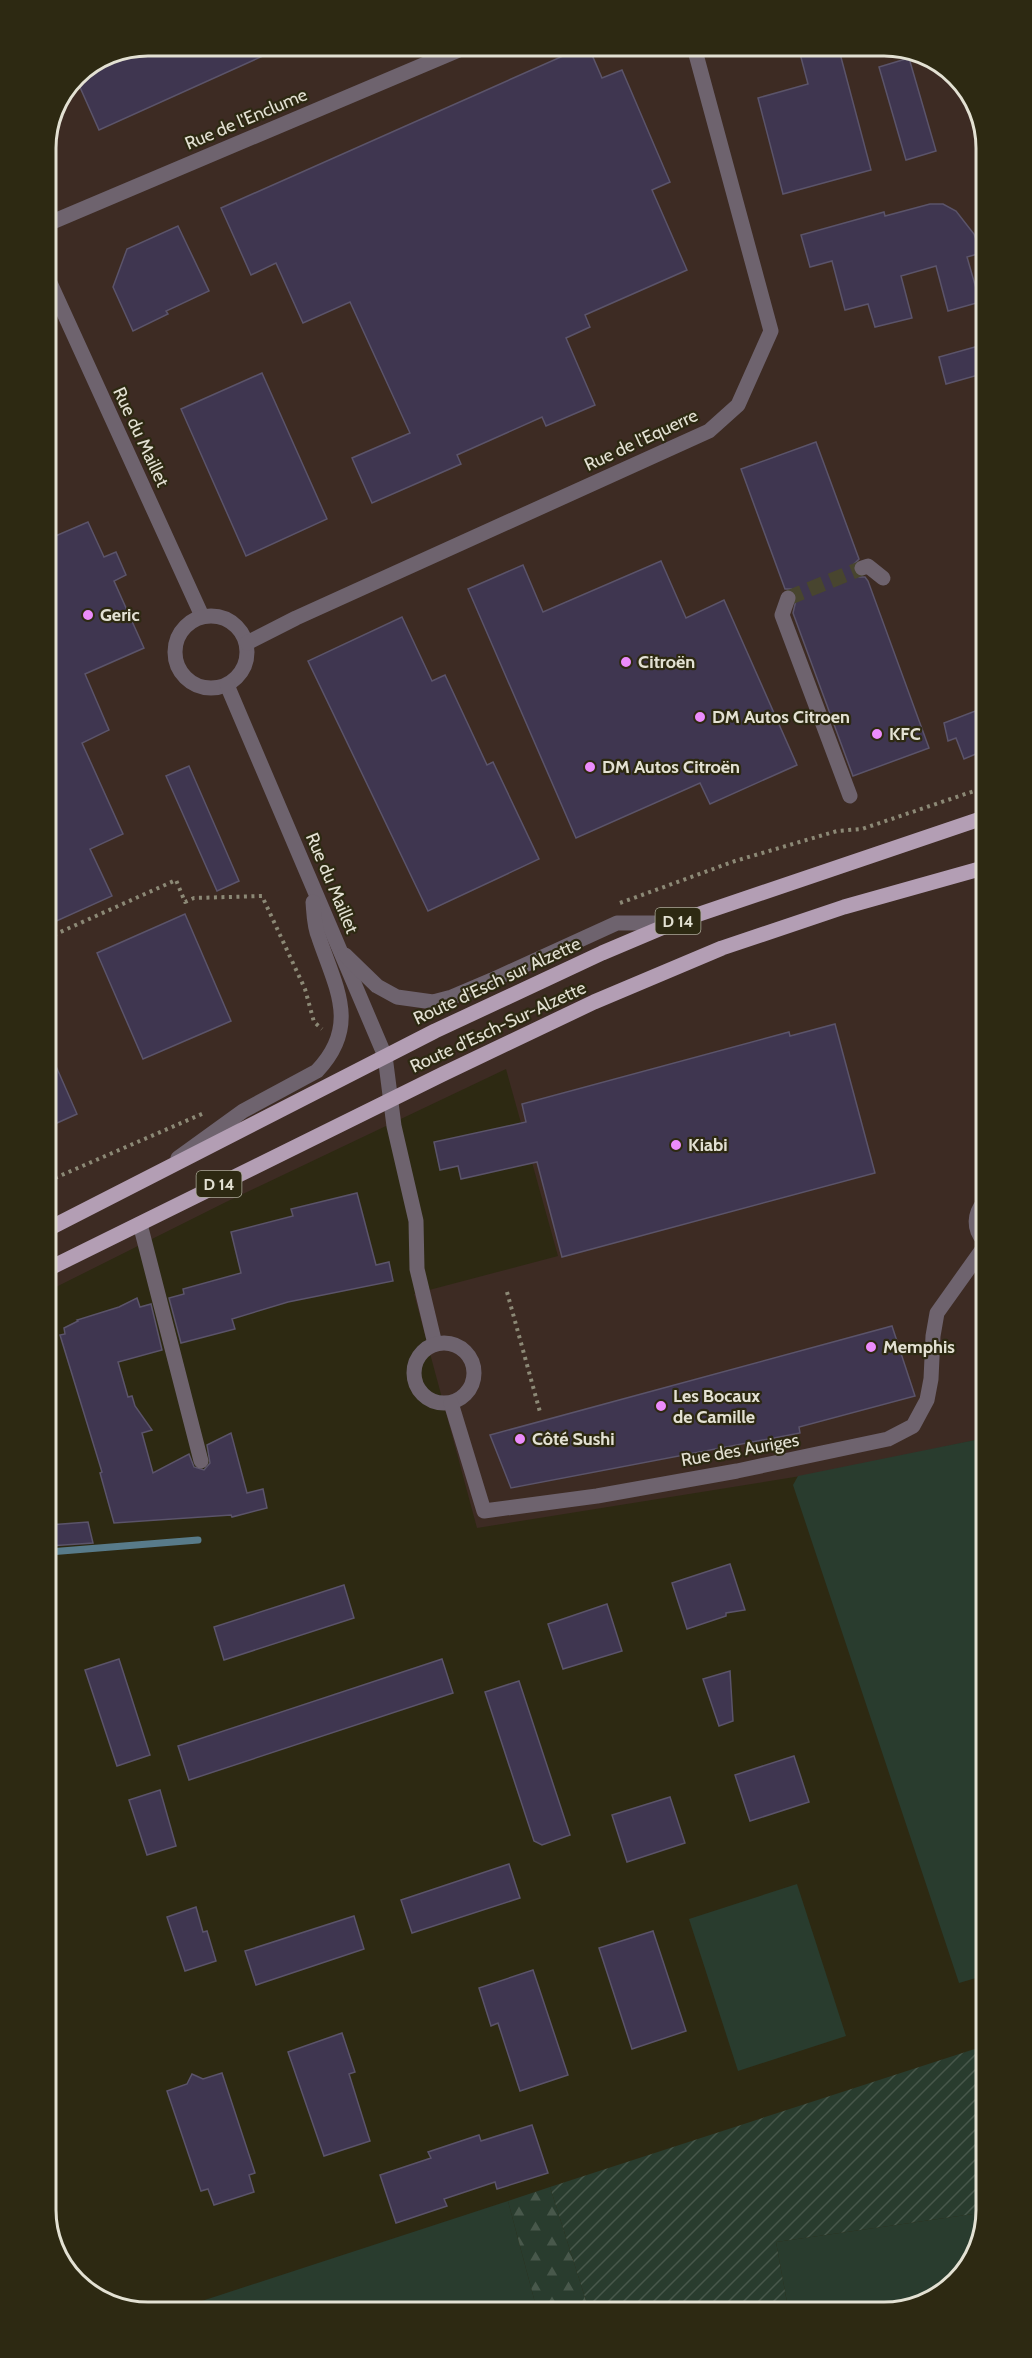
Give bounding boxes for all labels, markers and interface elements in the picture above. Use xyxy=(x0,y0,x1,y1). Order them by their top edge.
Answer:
street label: Rue de l'Enclume xyxy=(182,83,310,155)
street label: Rue du Maillet xyxy=(108,384,174,490)
street label: Rue de l'Equerre xyxy=(581,404,701,476)
place label: Geric xyxy=(100,604,140,626)
marker: Geric xyxy=(81,608,95,622)
place label: Citroën xyxy=(638,651,695,673)
marker: Citroën xyxy=(619,655,633,669)
place label: DM Autos Citroen xyxy=(712,706,850,728)
marker: DM Autos Citroen xyxy=(693,710,707,724)
place label: KFC xyxy=(889,723,921,745)
marker: KFC xyxy=(870,727,884,741)
place label: DM Autos Citroën xyxy=(602,756,740,778)
marker: DM Autos Citroën xyxy=(583,760,597,774)
street label: Rue du Maillet xyxy=(301,829,363,937)
road number: D 14 xyxy=(656,908,700,934)
street label: Route d'Esch sur Alzette xyxy=(410,933,584,1029)
street label: Route d'Esch-Sur-Alzette xyxy=(407,977,589,1077)
place label: Kiabi xyxy=(688,1134,728,1156)
marker: Kiabi xyxy=(669,1138,683,1152)
road number: D 14 xyxy=(196,1171,242,1197)
place label: Memphis xyxy=(883,1336,955,1358)
marker: Memphis xyxy=(864,1340,878,1354)
place label: Les Bocaux de Camille xyxy=(673,1385,760,1428)
marker: Les Bocaux de Camille xyxy=(654,1399,668,1413)
place label: Côté Sushi xyxy=(532,1428,615,1450)
street label: Rue des Auriges xyxy=(679,1429,801,1471)
marker: Côté Sushi xyxy=(513,1432,527,1446)

